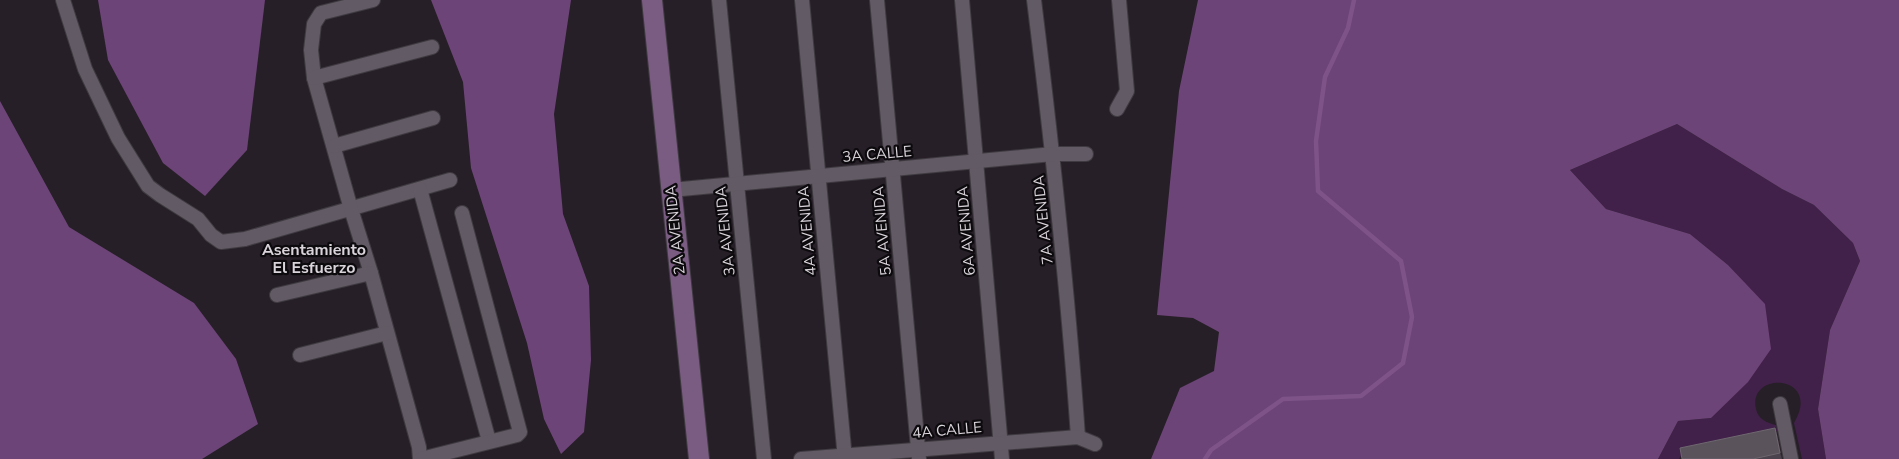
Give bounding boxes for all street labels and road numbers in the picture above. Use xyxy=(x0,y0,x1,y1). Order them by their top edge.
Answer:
street label: 3A CALLE xyxy=(841,141,913,167)
street label: 7A AVENIDA xyxy=(1028,174,1058,266)
street label: 2A AVENIDA xyxy=(660,184,690,276)
street label: 3A AVENIDA xyxy=(710,185,740,277)
street label: 4A AVENIDA xyxy=(793,185,821,277)
street label: 5A AVENIDA xyxy=(868,185,896,277)
street label: 6A AVENIDA xyxy=(952,185,980,277)
street label: 4A CALLE xyxy=(911,417,983,443)

